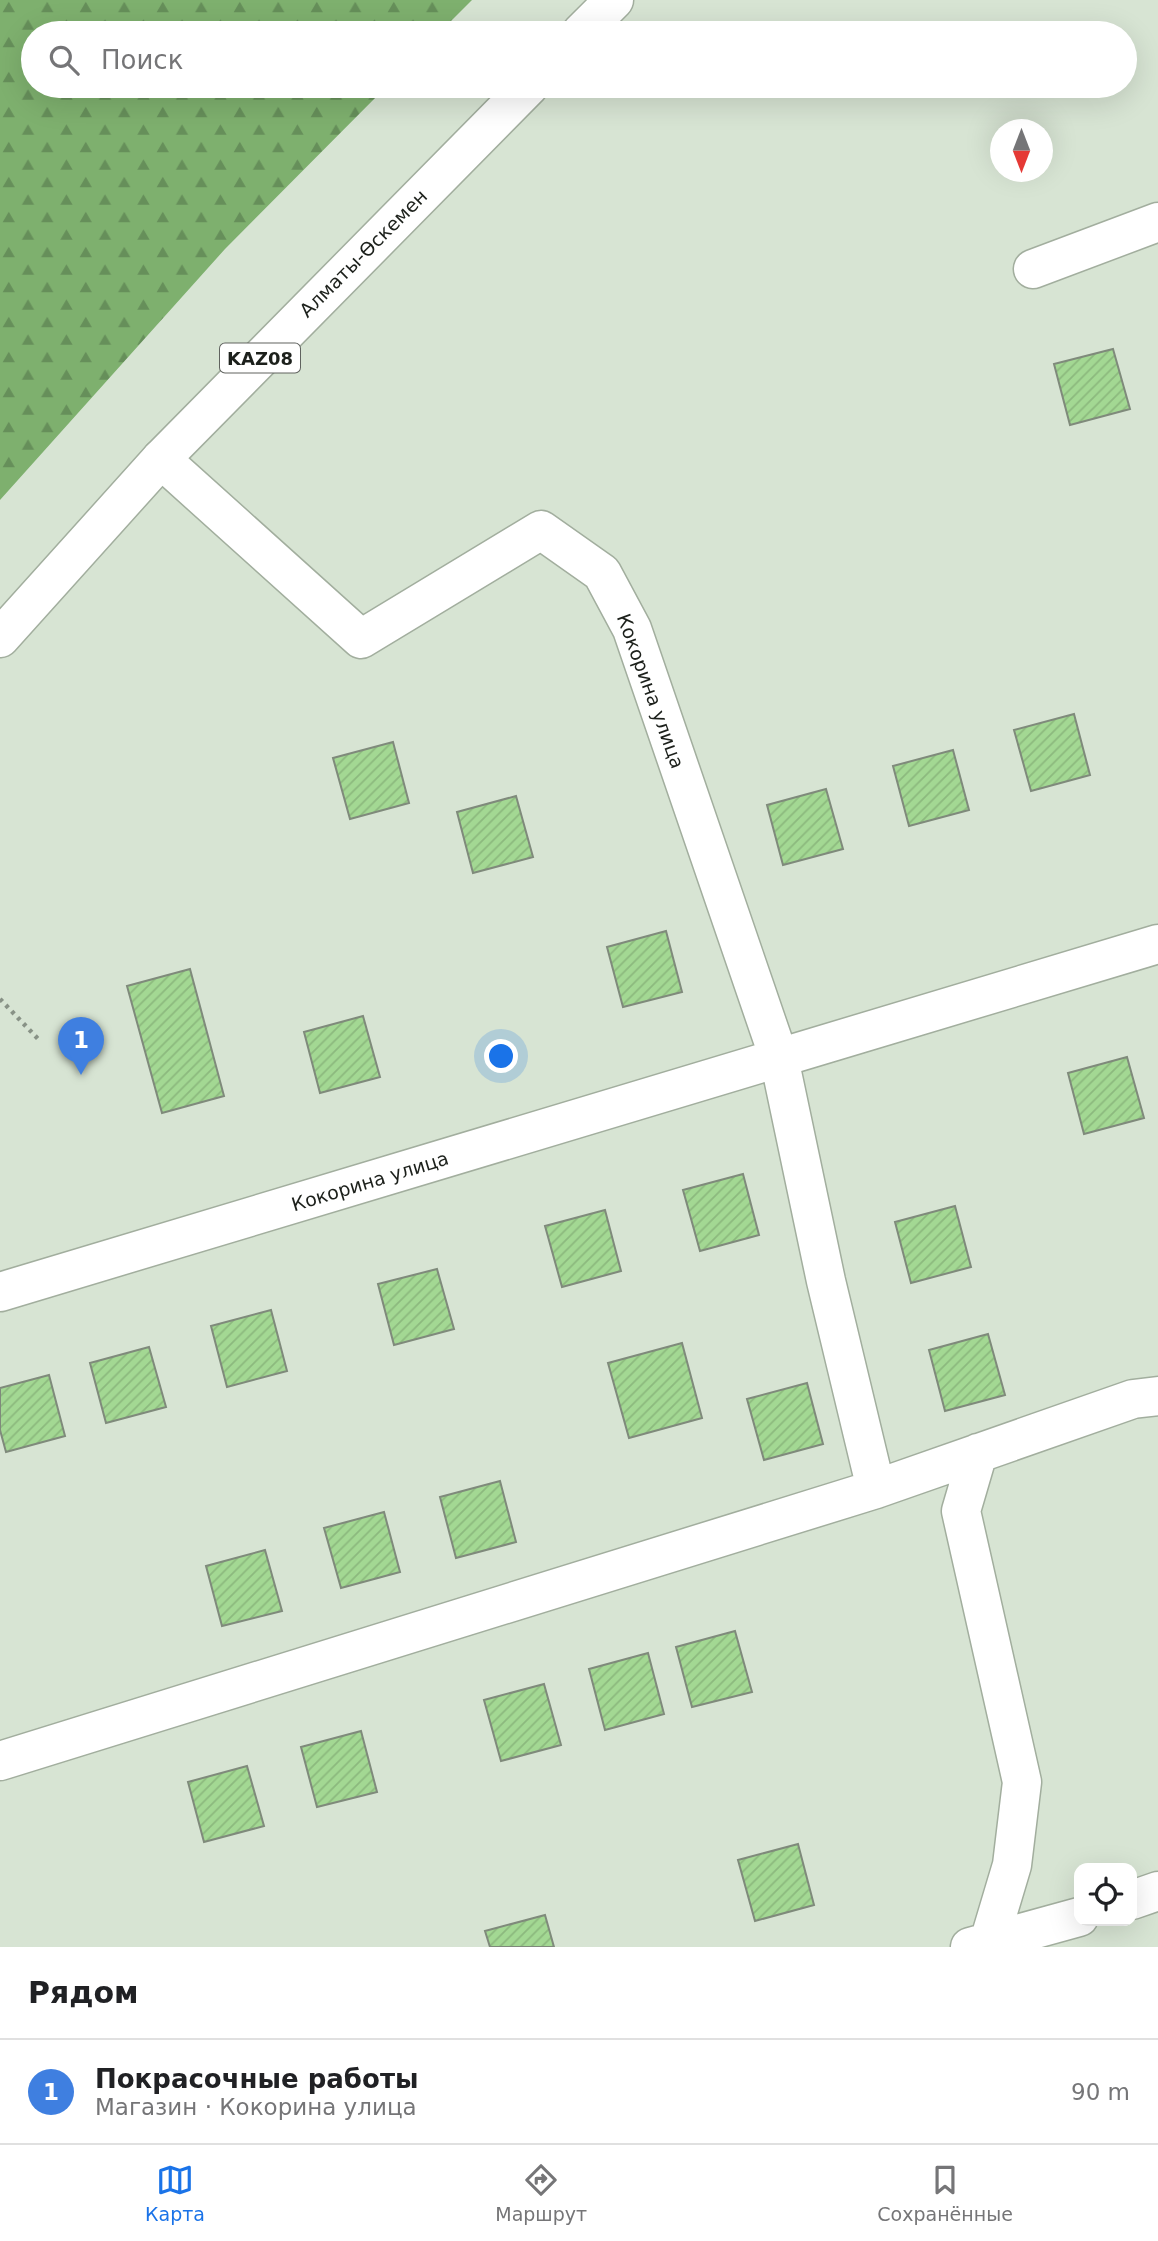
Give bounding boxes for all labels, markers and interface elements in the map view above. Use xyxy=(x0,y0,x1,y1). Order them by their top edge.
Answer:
search box xyxy=(21,21,1137,98)
icon: search xyxy=(45,41,83,79)
text: Поиск xyxy=(101,45,183,75)
north arrow xyxy=(990,119,1053,182)
street label: Алматы-Өскемен xyxy=(295,185,431,321)
road number: KAZ08 xyxy=(220,344,300,372)
street label: Кокорина улица xyxy=(613,611,689,771)
pin: 1 xyxy=(58,1017,104,1075)
your location xyxy=(484,1039,518,1073)
street label: Кокорина улица xyxy=(289,1147,451,1215)
map controls xyxy=(1074,1863,1137,1926)
button: locate xyxy=(1074,1863,1137,1926)
text: Рядом xyxy=(28,1975,139,2010)
text: Покрасочные работы xyxy=(95,2064,418,2094)
text: 1 xyxy=(43,2079,59,2105)
text: 90 m xyxy=(1071,2079,1130,2105)
text: Магазин · Кокорина улица xyxy=(95,2094,417,2120)
tab: Карта xyxy=(145,2161,205,2225)
tab: Маршрут xyxy=(495,2161,587,2225)
tab: Сохранённые xyxy=(877,2161,1013,2225)

